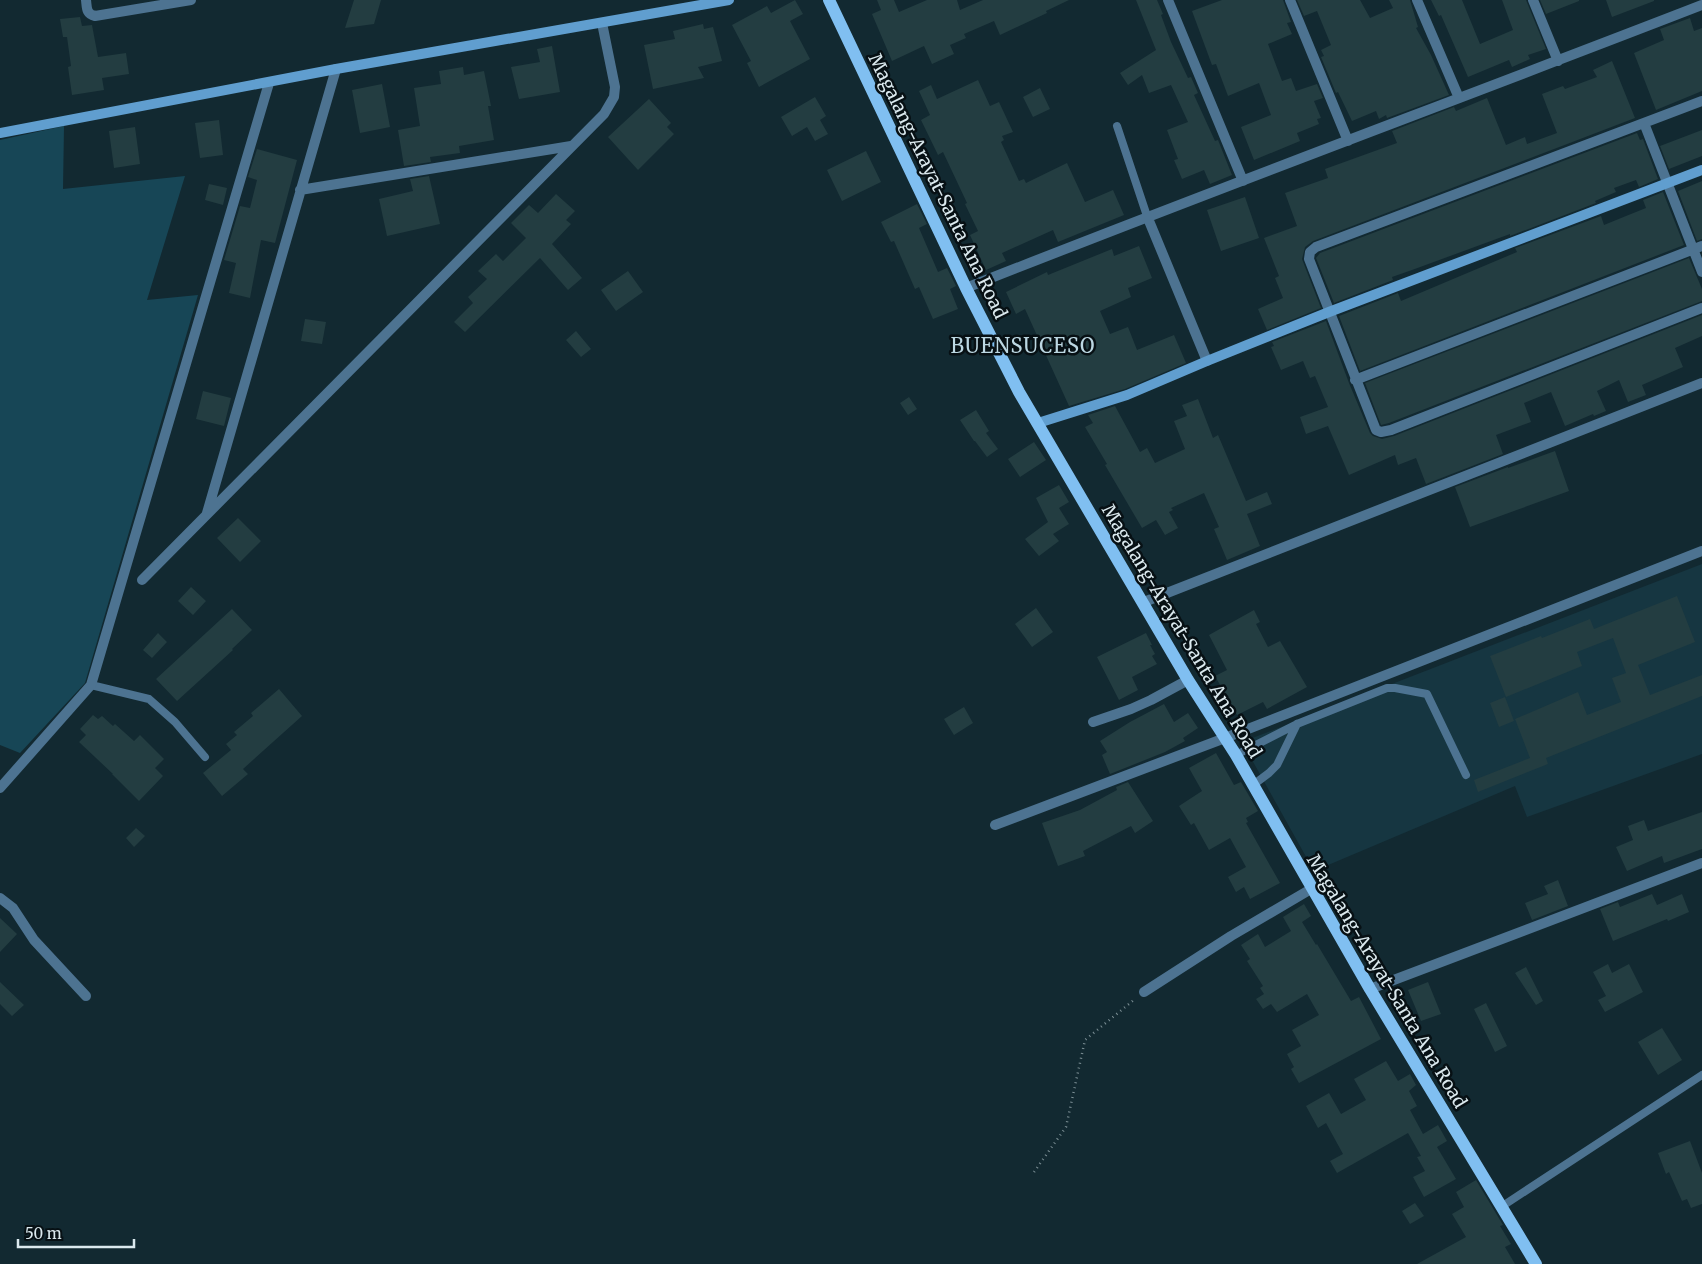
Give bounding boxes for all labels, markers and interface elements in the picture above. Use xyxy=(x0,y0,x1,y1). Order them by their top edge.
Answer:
street label: Magalang-Arayat-Santa Ana Road xyxy=(864,50,1012,322)
district label: BUENSUCESO xyxy=(950,333,1096,358)
street label: Magalang-Arayat-Santa Ana Road xyxy=(1097,500,1267,762)
street label: Magalang-Arayat-Santa Ana Road xyxy=(1302,850,1472,1112)
scale bar xyxy=(18,1216,134,1248)
text: 50 m xyxy=(25,1224,62,1243)

